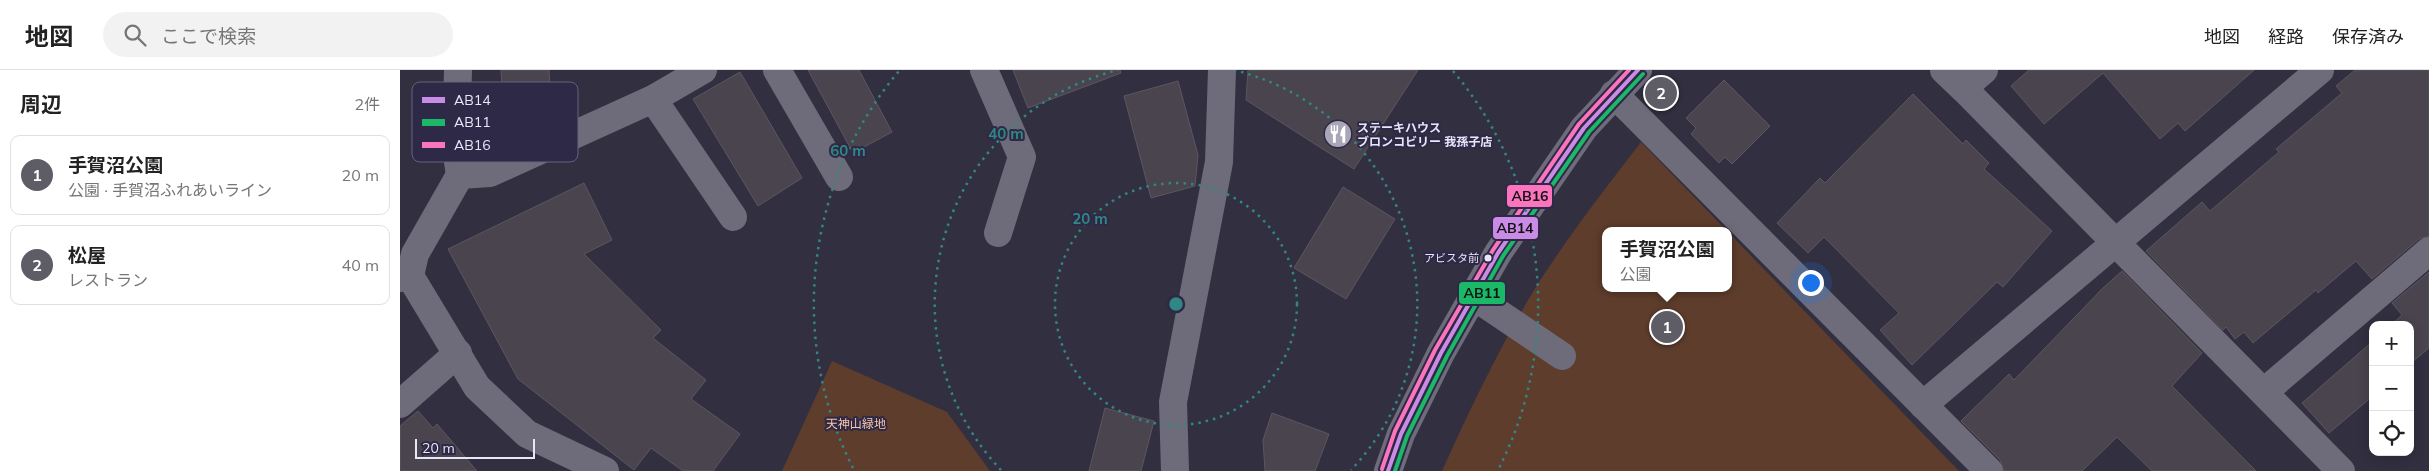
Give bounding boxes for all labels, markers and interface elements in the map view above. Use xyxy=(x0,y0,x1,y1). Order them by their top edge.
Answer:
search box xyxy=(103,12,453,57)
text: 地図 xyxy=(25,21,73,51)
icon: search xyxy=(121,21,149,49)
text: ここで検索 xyxy=(161,24,256,48)
text: 地図 xyxy=(2204,25,2240,48)
text: 経路 xyxy=(2268,25,2304,48)
text: 保存済み xyxy=(2332,25,2404,48)
pin: 2 xyxy=(1645,74,1677,112)
legend xyxy=(412,82,578,162)
text: 周辺 xyxy=(20,91,62,117)
text: AB14 xyxy=(454,91,491,109)
text: 2件 xyxy=(354,94,380,114)
text: AB11 xyxy=(454,113,491,131)
restaurant icon: ステーキハウス ブロンコビリー 我孫子店 xyxy=(1323,119,1353,149)
place label: ステーキハウス ブロンコビリー 我孫子店 xyxy=(1357,120,1492,149)
text: 40 m xyxy=(988,124,1024,143)
text: AB16 xyxy=(454,136,491,154)
text: 60 m xyxy=(830,141,866,160)
text: 手賀沼公園 xyxy=(68,153,163,177)
text: 1 xyxy=(32,165,42,185)
text: 20 m xyxy=(342,165,379,185)
text: 公園 · 手賀沼ふれあいライン xyxy=(68,180,272,200)
line badge: AB16 xyxy=(1506,184,1553,208)
text: AB16 xyxy=(1512,187,1548,205)
text: 20 m xyxy=(1072,209,1108,228)
line badge: AB14 xyxy=(1492,216,1539,240)
text: AB14 xyxy=(1497,219,1534,237)
popup xyxy=(1602,227,1732,292)
text: 手賀沼公園 xyxy=(1619,237,1715,261)
text: 松屋 xyxy=(68,243,106,267)
place label: アビスタ前 xyxy=(1424,251,1479,265)
marker: アビスタ前 xyxy=(1483,253,1493,263)
text: 2 xyxy=(32,255,42,275)
text: 40 m xyxy=(342,255,379,275)
text: 公園 xyxy=(1619,264,1652,284)
text: レストラン xyxy=(68,270,148,290)
your location xyxy=(1798,270,1824,296)
line badge: AB11 xyxy=(1458,281,1506,305)
text: AB11 xyxy=(1464,284,1500,302)
centre of rings xyxy=(1167,295,1185,313)
pin: 1 xyxy=(1651,308,1683,346)
map controls xyxy=(2369,321,2414,456)
button: + xyxy=(2369,321,2414,366)
button: − xyxy=(2369,366,2414,411)
button: locate xyxy=(2369,411,2414,456)
park label: 天神山緑地 xyxy=(826,416,886,431)
scale bar xyxy=(415,436,535,459)
text: 20 m xyxy=(422,439,455,457)

